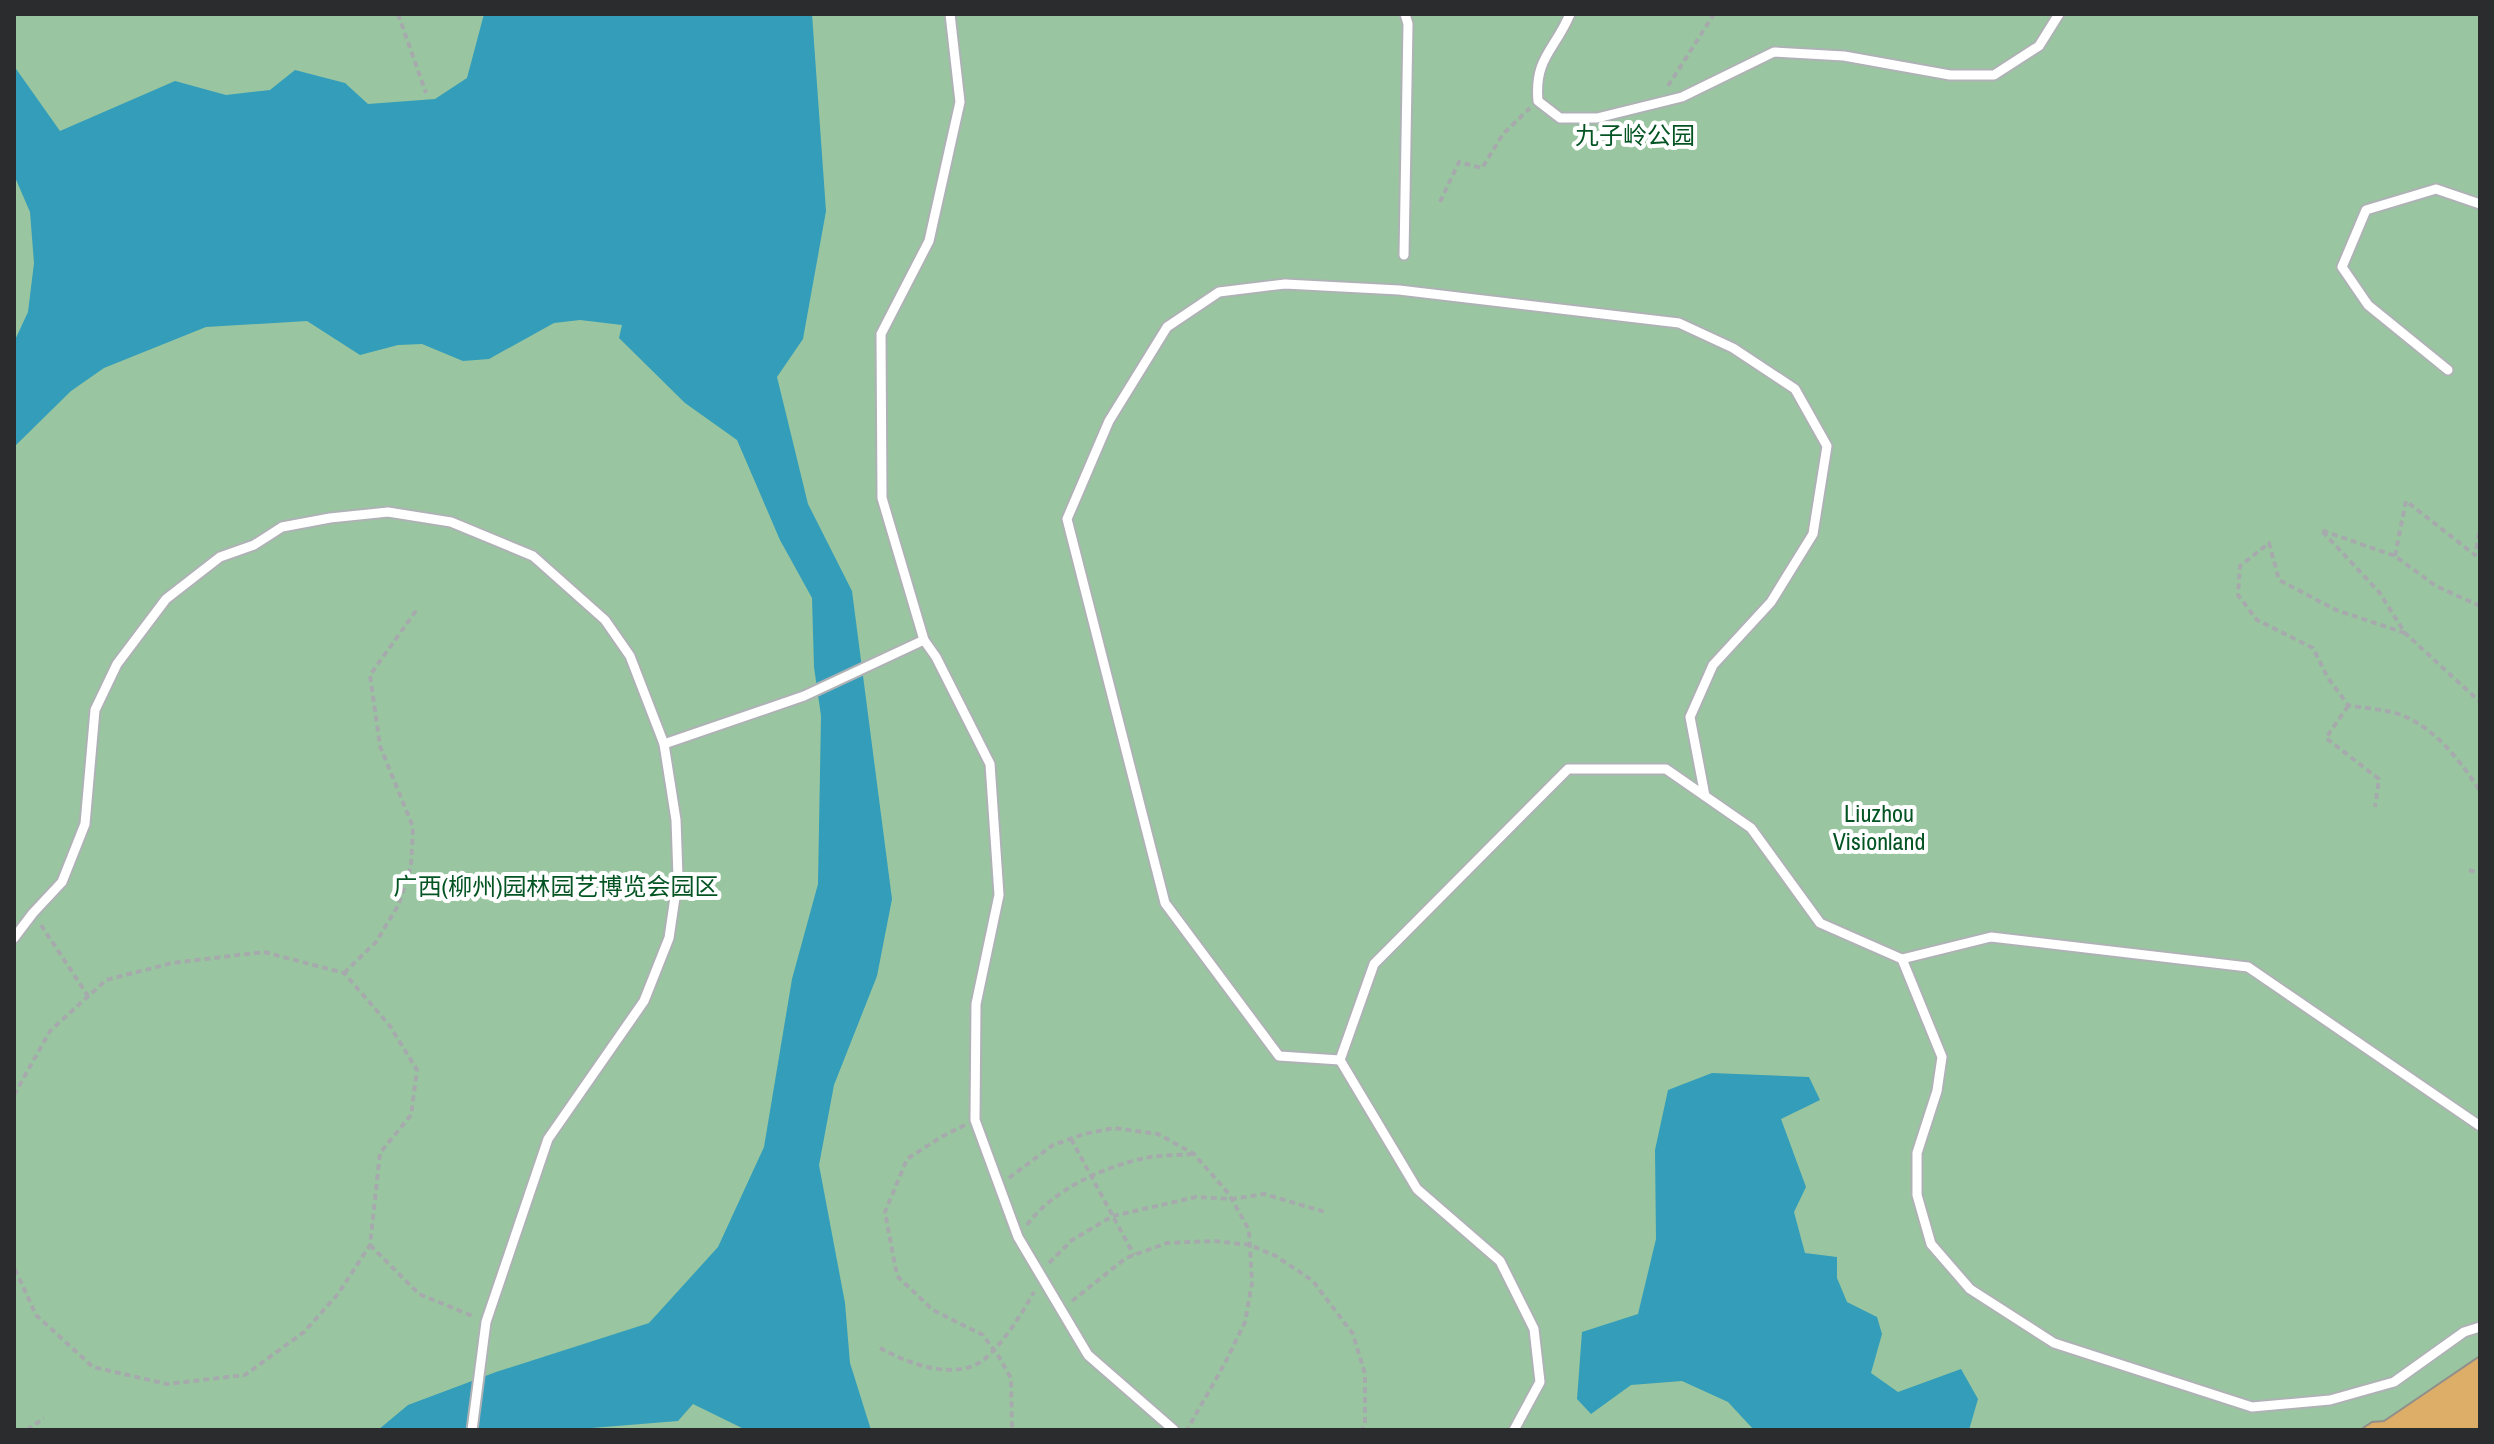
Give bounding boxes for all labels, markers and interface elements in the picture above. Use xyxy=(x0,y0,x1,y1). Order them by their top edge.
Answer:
park label: 九子岭公园 xyxy=(1575,119,1695,151)
park label: Liuzhou Visionland xyxy=(1833,797,1925,857)
park label: 广西(柳州)园林园艺博览会园区 xyxy=(393,870,719,902)

